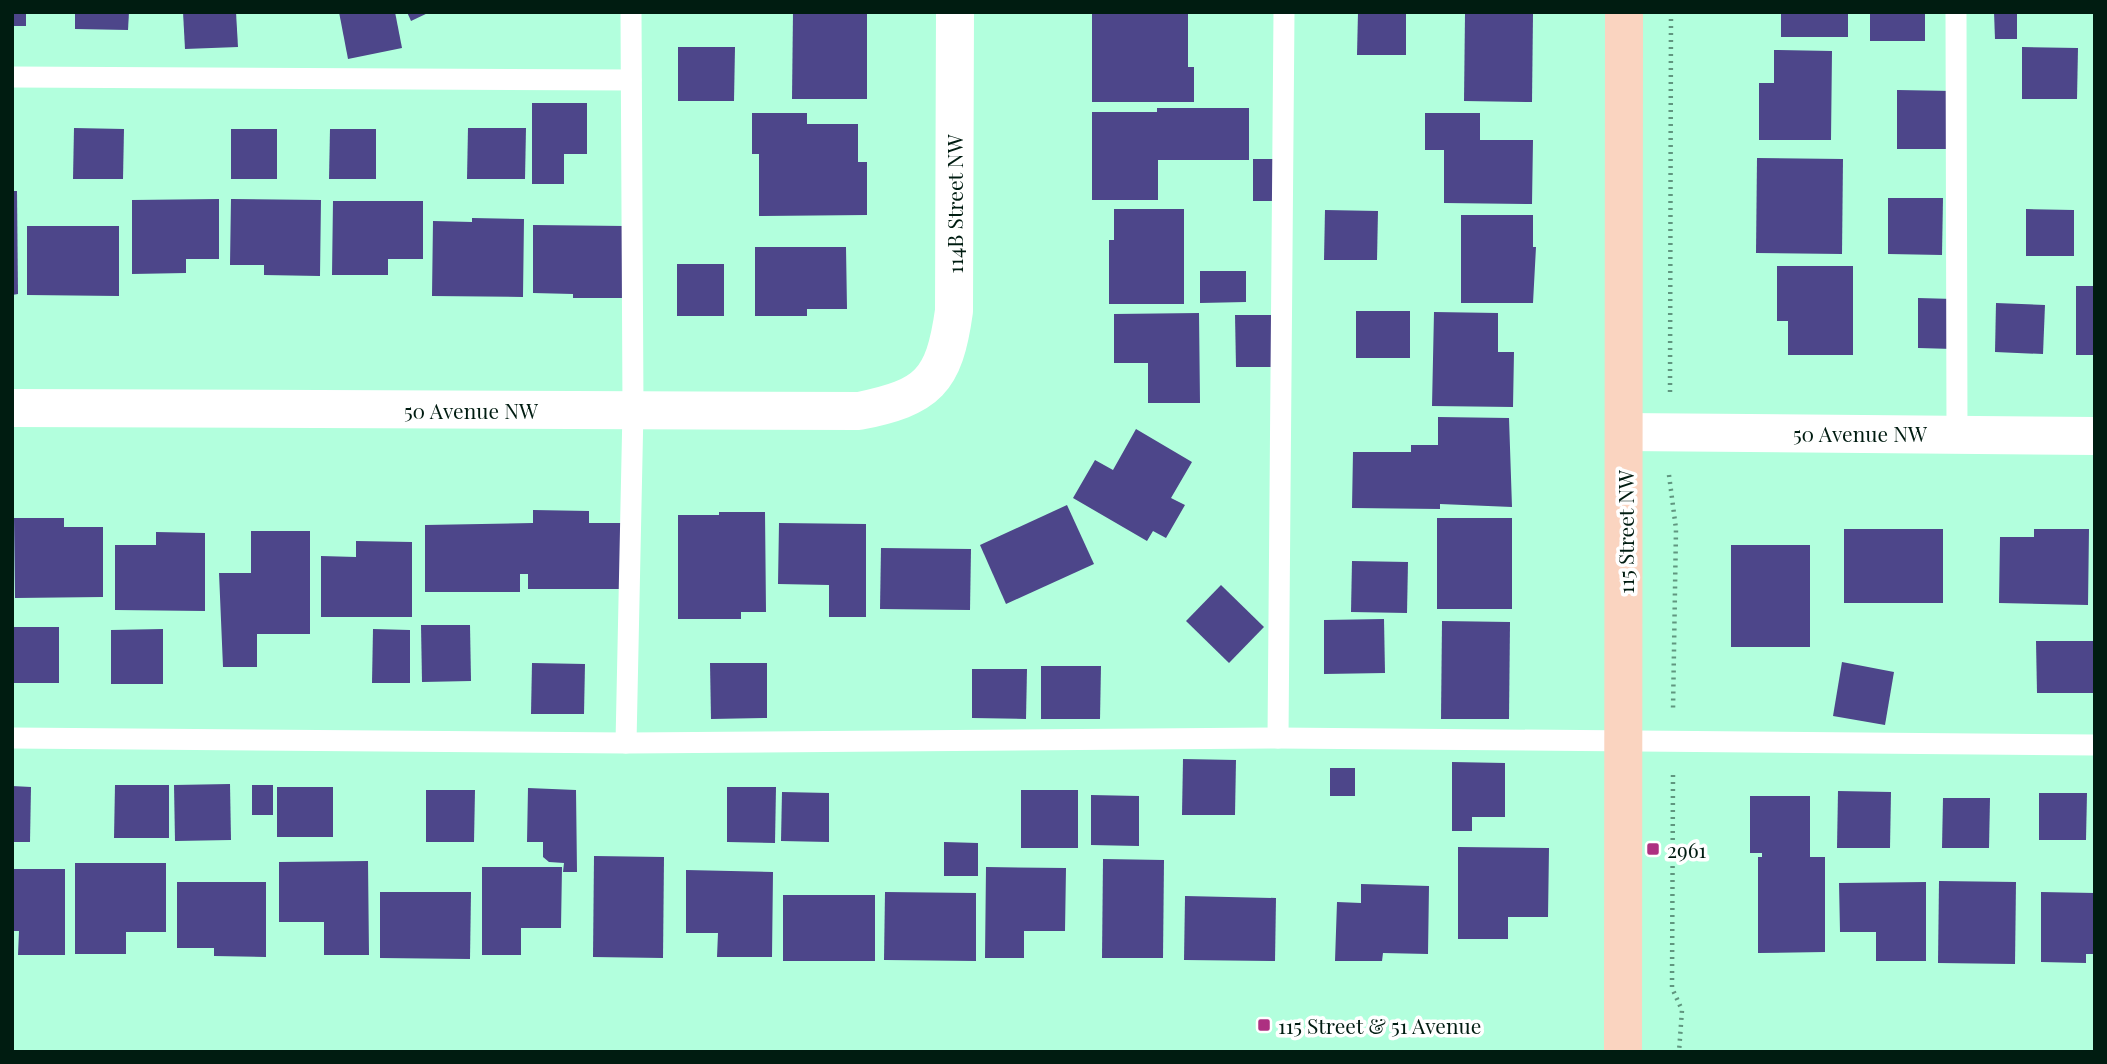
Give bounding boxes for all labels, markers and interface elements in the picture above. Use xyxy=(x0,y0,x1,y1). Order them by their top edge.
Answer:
street label: 114B Street NW xyxy=(940,133,968,274)
street label: 50 Avenue NW xyxy=(404,396,539,424)
street label: 50 Avenue NW xyxy=(1793,419,1928,447)
street label: 115 Street NW xyxy=(1611,469,1639,594)
place label: 2961 xyxy=(1667,835,1707,863)
marker: 2961 xyxy=(1645,841,1661,857)
place label: 115 Street & 51 Avenue xyxy=(1278,1011,1481,1039)
marker: 115 Street & 51 Avenue xyxy=(1256,1017,1272,1033)

